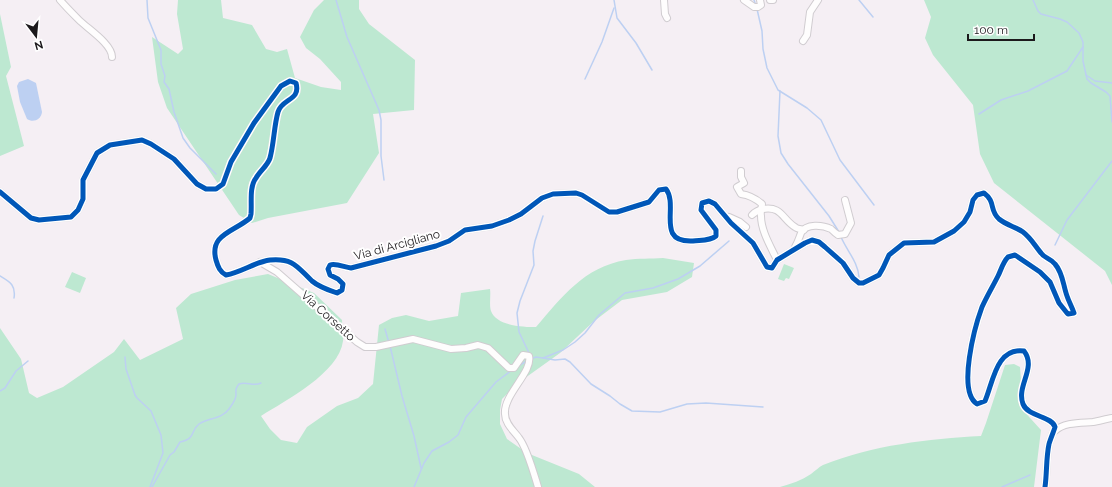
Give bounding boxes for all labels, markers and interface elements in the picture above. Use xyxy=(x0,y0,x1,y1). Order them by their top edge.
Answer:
north arrow xyxy=(16,16,56,56)
scale bar xyxy=(968,16,1034,42)
text: 100 m xyxy=(974,23,1008,37)
text: N xyxy=(33,38,44,53)
street label: Via di Arcigliano xyxy=(352,227,442,263)
street label: Via Corsetto xyxy=(298,288,358,344)

